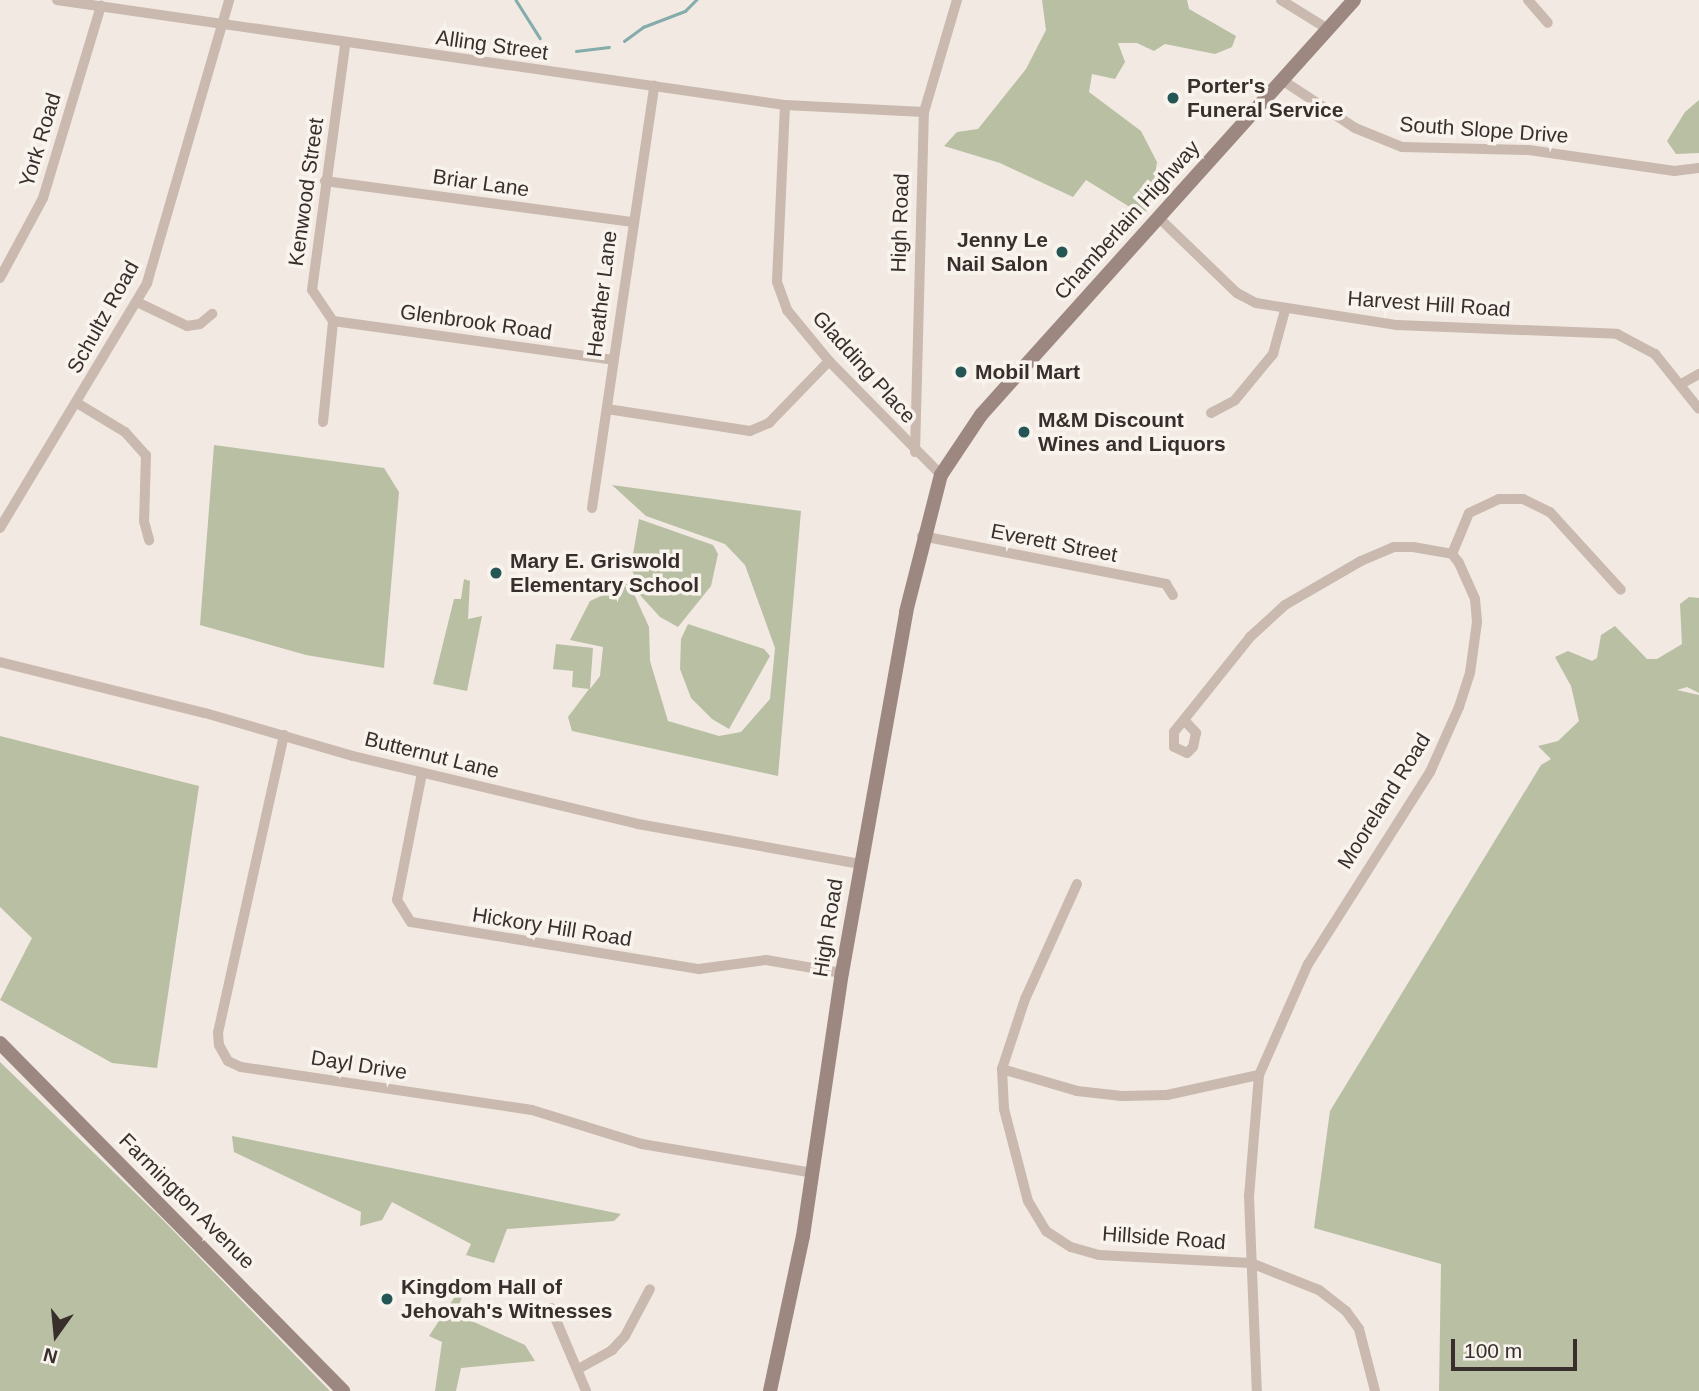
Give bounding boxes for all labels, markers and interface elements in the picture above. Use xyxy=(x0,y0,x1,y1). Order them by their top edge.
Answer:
street label: Alling Street xyxy=(434,25,550,65)
place label: Porter's Funeral Service xyxy=(1187,73,1343,123)
street label: York Road xyxy=(14,90,66,190)
marker: Porter's Funeral Service xyxy=(1165,90,1181,106)
street label: South Slope Drive xyxy=(1399,112,1569,148)
street label: Kenwood Street xyxy=(283,116,329,268)
street label: Chamberlain Highway xyxy=(1049,135,1205,305)
street label: Briar Lane xyxy=(431,164,531,202)
street label: High Road xyxy=(886,173,914,273)
place label: Jenny Le Nail Salon xyxy=(946,227,1048,277)
street label: Heather Lane xyxy=(582,229,622,359)
marker: Jenny Le Nail Salon xyxy=(1054,244,1070,260)
street label: Schultz Road xyxy=(62,256,144,378)
street label: Harvest Hill Road xyxy=(1347,286,1511,322)
street label: Glenbrook Road xyxy=(399,299,553,345)
street label: Gladding Place xyxy=(807,306,921,428)
place label: Mobil Mart xyxy=(975,359,1080,385)
marker: Mobil Mart xyxy=(953,364,969,380)
place label: M&M Discount Wines and Liquors xyxy=(1038,407,1226,457)
marker: M&M Discount Wines and Liquors xyxy=(1016,424,1032,440)
street label: Everett Street xyxy=(989,518,1119,568)
place label: Mary E. Griswold Elementary School xyxy=(510,548,699,598)
marker: Mary E. Griswold Elementary School xyxy=(488,565,504,581)
street label: Butternut Lane xyxy=(362,726,502,784)
street label: Mooreland Road xyxy=(1332,728,1436,874)
street label: High Road xyxy=(808,877,848,979)
street label: Hickory Hill Road xyxy=(471,902,633,952)
street label: Dayl Drive xyxy=(309,1045,409,1085)
street label: Farmington Avenue xyxy=(113,1127,261,1275)
street label: Hillside Road xyxy=(1101,1221,1227,1255)
place label: Kingdom Hall of Jehovah's Witnesses xyxy=(401,1274,612,1324)
marker: Kingdom Hall of Jehovah's Witnesses xyxy=(379,1291,395,1307)
north arrow xyxy=(21,1300,91,1370)
scale bar xyxy=(1454,1324,1580,1368)
text: 100 m xyxy=(1464,1339,1522,1362)
text: N xyxy=(41,1344,60,1368)

